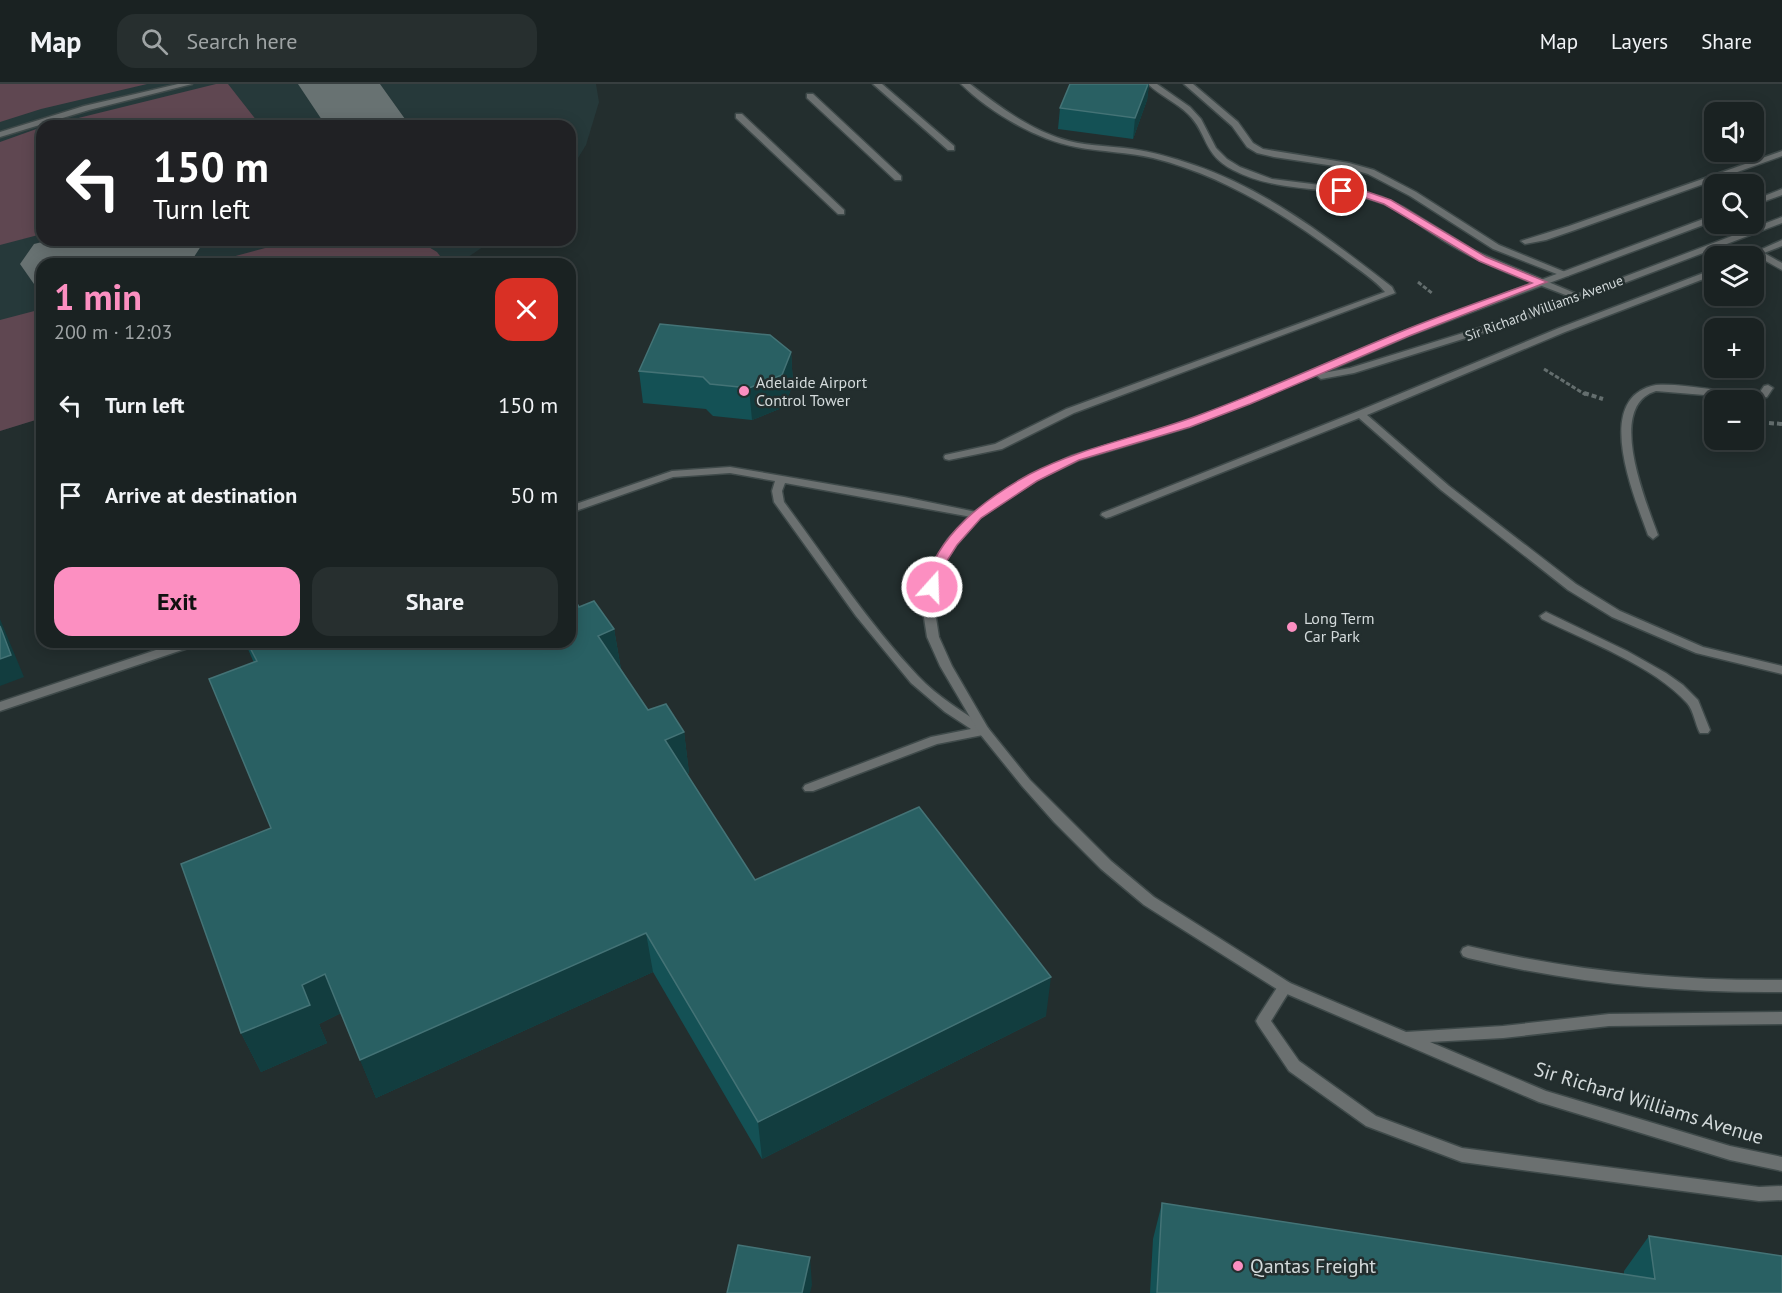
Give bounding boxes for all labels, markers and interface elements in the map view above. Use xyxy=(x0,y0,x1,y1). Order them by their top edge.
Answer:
search box xyxy=(117,14,537,68)
text: Map xyxy=(30,23,81,60)
icon: search xyxy=(138,25,171,58)
text: Search here xyxy=(186,27,297,55)
text: Map xyxy=(1540,28,1578,55)
text: Layers xyxy=(1611,28,1668,55)
text: Share xyxy=(1701,28,1752,55)
map controls xyxy=(1704,102,1764,450)
button: sound xyxy=(1704,102,1764,162)
text: 150 m xyxy=(153,139,269,194)
icon: left xyxy=(54,144,132,222)
pin xyxy=(1316,165,1367,216)
icon: arrive xyxy=(1325,174,1358,207)
button: search xyxy=(1704,174,1764,234)
text: Turn left xyxy=(153,192,250,226)
button: layers xyxy=(1704,246,1764,306)
street label: Sir Richard Williams Avenue xyxy=(1462,271,1626,345)
text: 1 min xyxy=(54,273,142,320)
button: close xyxy=(495,278,558,341)
button: + xyxy=(1704,318,1764,378)
text: 200 m · 12:03 xyxy=(54,319,172,345)
place label: Adelaide Airport Control Tower xyxy=(756,372,868,410)
marker: Adelaide Airport Control Tower xyxy=(737,384,751,398)
icon: left xyxy=(54,389,87,422)
button: − xyxy=(1704,390,1764,450)
text: Turn left xyxy=(105,391,185,419)
text: 150 m xyxy=(498,391,558,419)
icon: arrive xyxy=(54,479,87,512)
text: Arrive at destination xyxy=(105,481,297,509)
text: 50 m xyxy=(510,481,558,509)
position arrow xyxy=(900,555,964,619)
button: Exit xyxy=(54,567,300,636)
button: Share xyxy=(312,567,558,636)
place label: Long Term Car Park xyxy=(1304,608,1374,646)
marker: Long Term Car Park xyxy=(1285,620,1299,634)
street label: Sir Richard Williams Avenue xyxy=(1531,1056,1767,1150)
place label: Qantas Freight xyxy=(1250,1253,1376,1279)
marker: Qantas Freight xyxy=(1231,1259,1245,1273)

